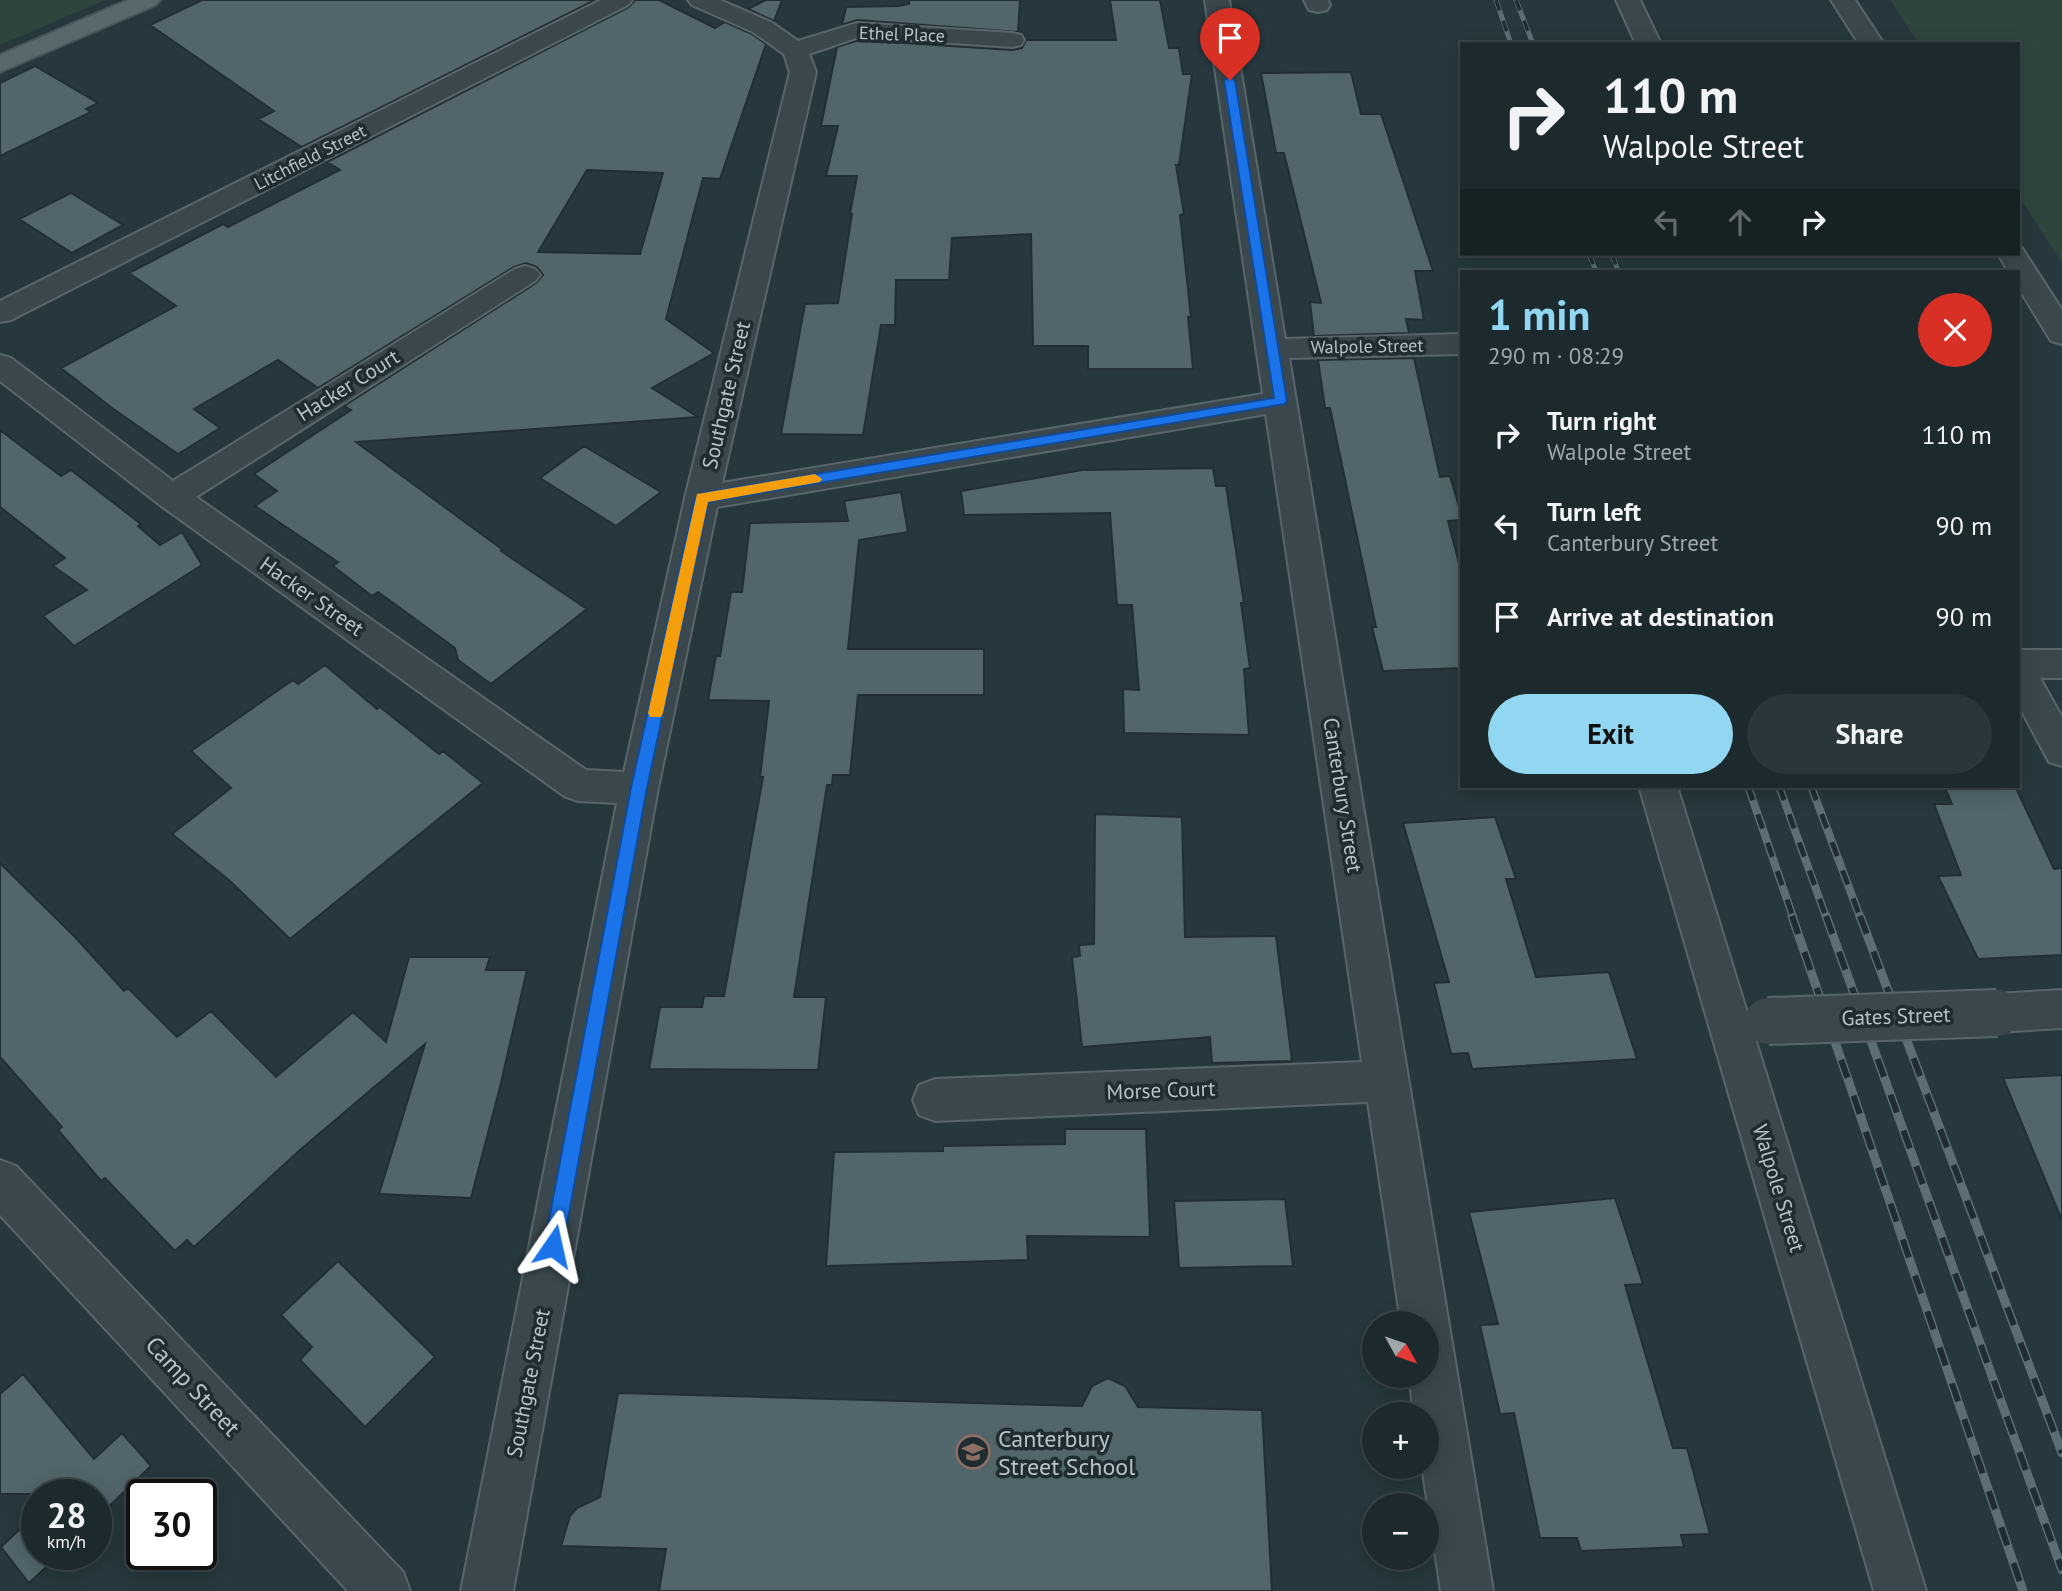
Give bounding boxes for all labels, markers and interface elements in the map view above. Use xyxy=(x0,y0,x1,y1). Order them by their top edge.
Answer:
pin xyxy=(1200,8,1260,80)
icon: arrive xyxy=(1211,19,1249,57)
street label: Ethel Place xyxy=(859,21,945,47)
text: 110 m xyxy=(1603,63,1738,127)
icon: right xyxy=(1488,70,1579,161)
street label: Litchfield Street xyxy=(250,119,370,195)
text: Walpole Street xyxy=(1603,125,1804,167)
icon: left xyxy=(1648,203,1686,241)
icon: ahead xyxy=(1721,203,1759,241)
icon: right xyxy=(1794,203,1832,241)
text: 1 min xyxy=(1488,287,1590,342)
button: close xyxy=(1918,293,1992,367)
street label: Southgate Street xyxy=(696,318,756,472)
street label: Walpole Street xyxy=(1310,334,1424,358)
text: 290 m · 08:29 xyxy=(1488,341,1624,370)
street label: Hacker Court xyxy=(292,343,404,427)
text: Turn right xyxy=(1547,404,1656,437)
icon: right xyxy=(1488,416,1526,454)
text: 110 m xyxy=(1921,418,1992,451)
text: Walpole Street xyxy=(1547,437,1691,466)
text: Turn left xyxy=(1547,495,1641,528)
icon: left xyxy=(1488,507,1526,545)
text: 90 m xyxy=(1936,509,1992,542)
text: Canterbury Street xyxy=(1547,528,1718,557)
street label: Hacker Street xyxy=(255,550,369,642)
icon: arrive xyxy=(1488,598,1526,636)
text: Arrive at destination xyxy=(1547,600,1774,633)
text: 90 m xyxy=(1936,600,1992,633)
button: Exit xyxy=(1488,694,1733,774)
button: Share xyxy=(1747,694,1992,774)
street label: Canterbury Street xyxy=(1317,716,1369,874)
street label: Gates Street xyxy=(1841,1001,1951,1031)
street label: Morse Court xyxy=(1106,1075,1216,1105)
street label: Walpole Street xyxy=(1747,1121,1811,1255)
position arrow xyxy=(516,1209,590,1283)
street label: Southgate Street xyxy=(500,1306,556,1460)
north arrow xyxy=(1362,1311,1438,1388)
map controls xyxy=(1362,1311,1439,1570)
street label: Camp Street xyxy=(139,1330,247,1442)
button: + xyxy=(1362,1402,1439,1479)
place label: Canterbury Street School xyxy=(998,1423,1135,1482)
school or university icon: Canterbury Street School xyxy=(954,1433,992,1471)
speed limit sign: 30 xyxy=(126,1479,217,1570)
text: 28 xyxy=(47,1492,86,1538)
button: − xyxy=(1362,1493,1439,1570)
text: km/h xyxy=(47,1530,86,1553)

